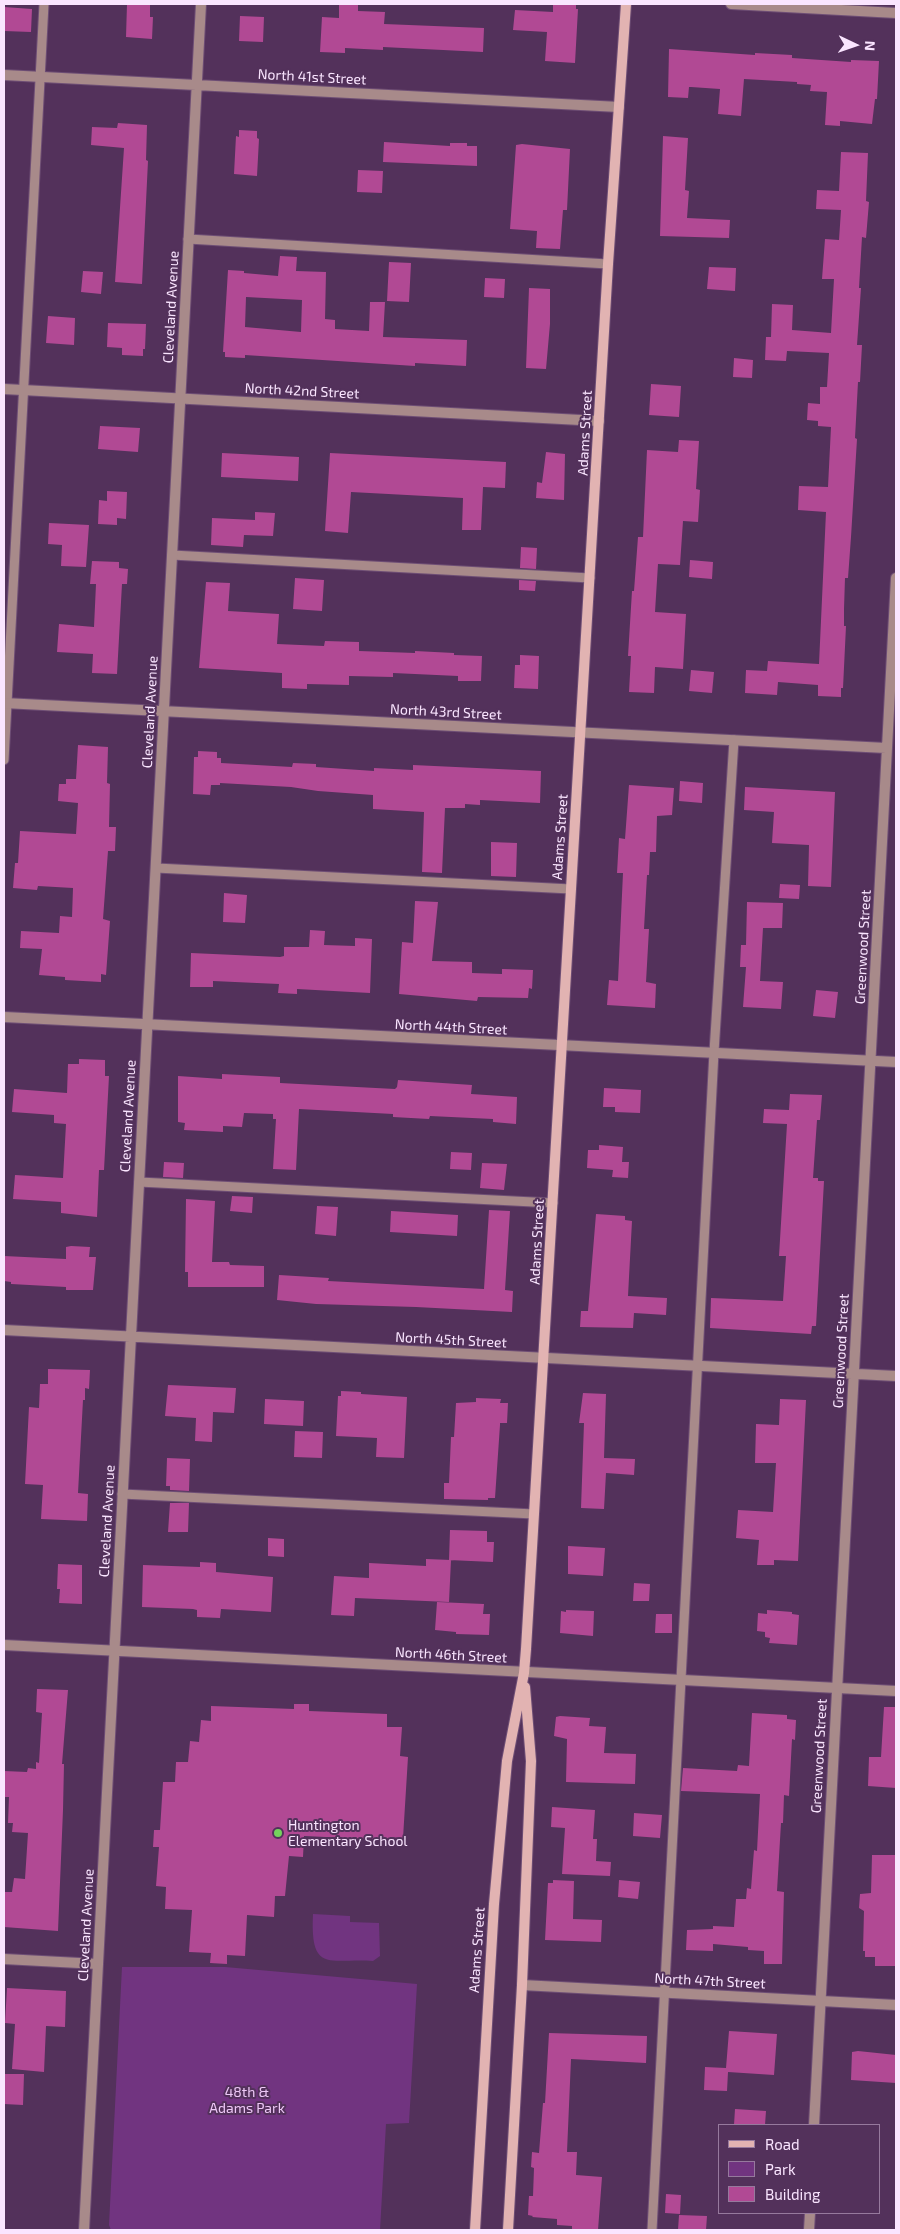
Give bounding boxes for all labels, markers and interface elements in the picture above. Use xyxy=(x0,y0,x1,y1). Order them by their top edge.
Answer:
north arrow xyxy=(830,20,880,70)
text: N xyxy=(862,40,879,51)
street label: North 41st Street xyxy=(257,66,367,88)
street label: Cleveland Avenue xyxy=(160,250,182,364)
street label: North 42nd Street xyxy=(244,380,360,402)
street label: Adams Street xyxy=(574,390,596,476)
street label: Cleveland Avenue xyxy=(139,655,161,769)
street label: North 43rd Street xyxy=(390,701,502,723)
street label: Adams Street xyxy=(549,794,571,880)
street label: Greenwood Street xyxy=(852,889,874,1005)
street label: North 44th Street xyxy=(394,1016,508,1038)
street label: Cleveland Avenue xyxy=(117,1059,139,1173)
street label: Adams Street xyxy=(526,1199,548,1285)
street label: Greenwood Street xyxy=(830,1293,852,1409)
street label: North 45th Street xyxy=(395,1329,507,1351)
street label: Cleveland Avenue xyxy=(96,1464,118,1578)
street label: North 46th Street xyxy=(395,1644,507,1666)
street label: Greenwood Street xyxy=(808,1698,830,1814)
place label: Huntington Elementary School xyxy=(288,1817,407,1850)
marker: Huntington Elementary School xyxy=(272,1827,284,1839)
street label: Cleveland Avenue xyxy=(75,1868,97,1982)
street label: Adams Street xyxy=(466,1907,488,1993)
street label: North 47th Street xyxy=(654,1970,766,1992)
park label: 48th & Adams Park xyxy=(209,2084,285,2116)
legend xyxy=(718,2124,880,2214)
text: Road xyxy=(765,2135,800,2153)
text: Park xyxy=(765,2160,796,2178)
text: Building xyxy=(765,2185,820,2203)

